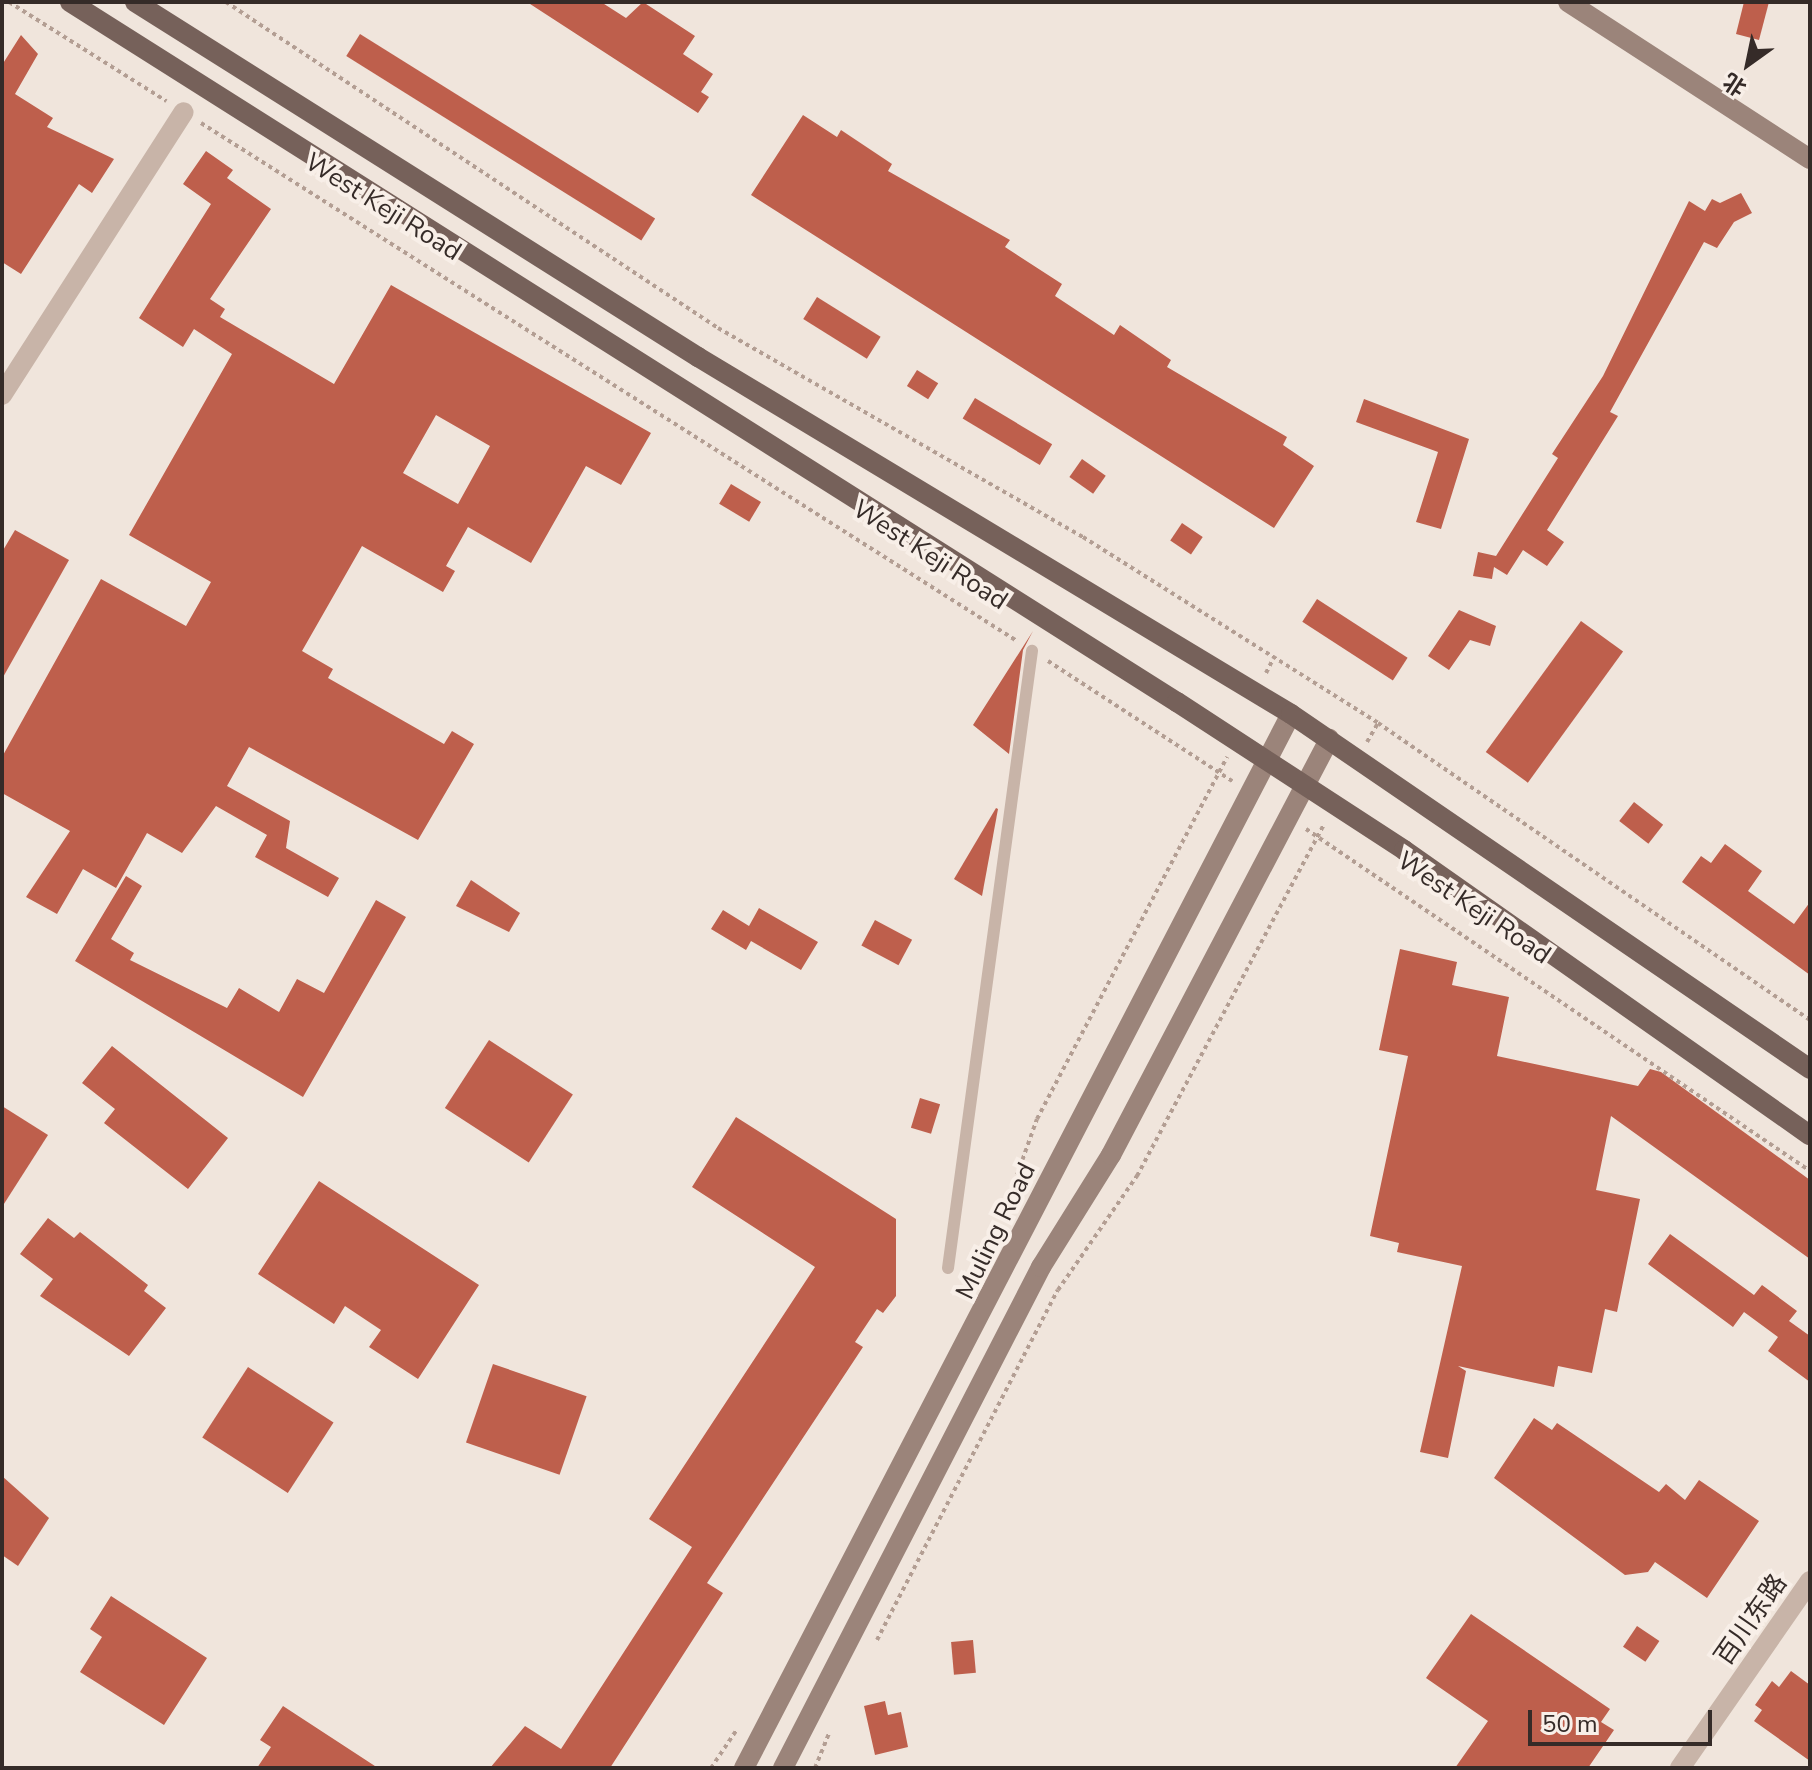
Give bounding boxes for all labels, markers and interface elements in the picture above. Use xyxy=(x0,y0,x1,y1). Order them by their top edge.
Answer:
north arrow xyxy=(1708,24,1788,104)
text: 北 xyxy=(1718,66,1752,103)
street label: West Keji Road xyxy=(299,147,467,267)
street label: West Keji Road xyxy=(847,493,1013,617)
street label: West Keji Road xyxy=(1391,845,1557,971)
street label: Muling Road xyxy=(950,1158,1042,1304)
street label: 百川东路 xyxy=(1708,1568,1794,1672)
scale bar xyxy=(1532,1694,1716,1744)
text: 50 m xyxy=(1542,1708,1598,1740)

